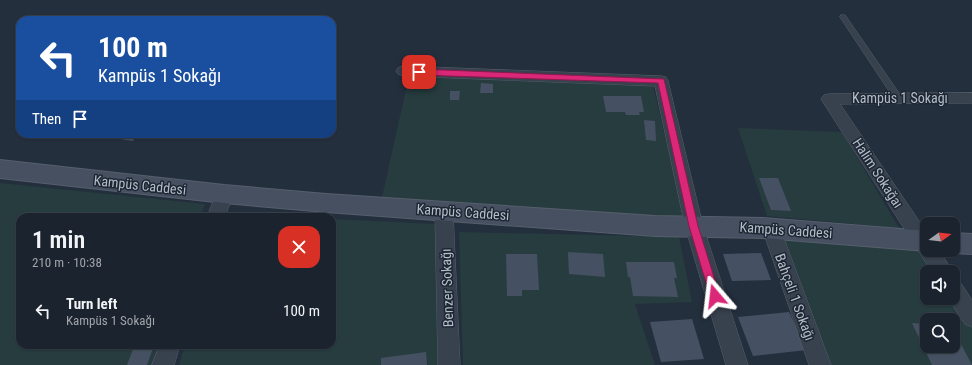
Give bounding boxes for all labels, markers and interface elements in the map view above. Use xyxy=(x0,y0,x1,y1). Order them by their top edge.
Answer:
text: 100 m xyxy=(98,31,168,64)
icon: left xyxy=(32,32,84,84)
pin xyxy=(402,55,436,89)
icon: arrive xyxy=(408,61,430,83)
text: Kampüs 1 Sokağı xyxy=(98,65,221,86)
street label: Kampüs 1 Sokağı xyxy=(852,90,948,106)
icon: arrive xyxy=(69,108,91,130)
text: Then xyxy=(32,110,61,128)
street label: Halim Sokağaı xyxy=(850,135,906,211)
street label: Kampüs Caddesi xyxy=(93,172,187,198)
street label: Kampüs Caddesi xyxy=(416,201,510,223)
north arrow xyxy=(920,217,960,257)
map controls xyxy=(920,217,960,353)
street label: Kampüs Caddesi xyxy=(739,219,833,241)
text: 1 min xyxy=(32,226,85,254)
button: close xyxy=(278,226,320,268)
street label: Benzer Sokağı xyxy=(438,248,456,328)
street label: Bahçeli 1 Sokağı xyxy=(772,251,818,343)
text: 210 m · 10:38 xyxy=(32,255,102,270)
button: sound xyxy=(920,265,960,305)
position arrow xyxy=(694,275,736,317)
text: Turn left xyxy=(66,295,117,313)
icon: left xyxy=(32,300,54,322)
text: 100 m xyxy=(283,302,320,320)
text: Kampüs 1 Sokağı xyxy=(66,313,155,328)
button: search xyxy=(920,313,960,353)

